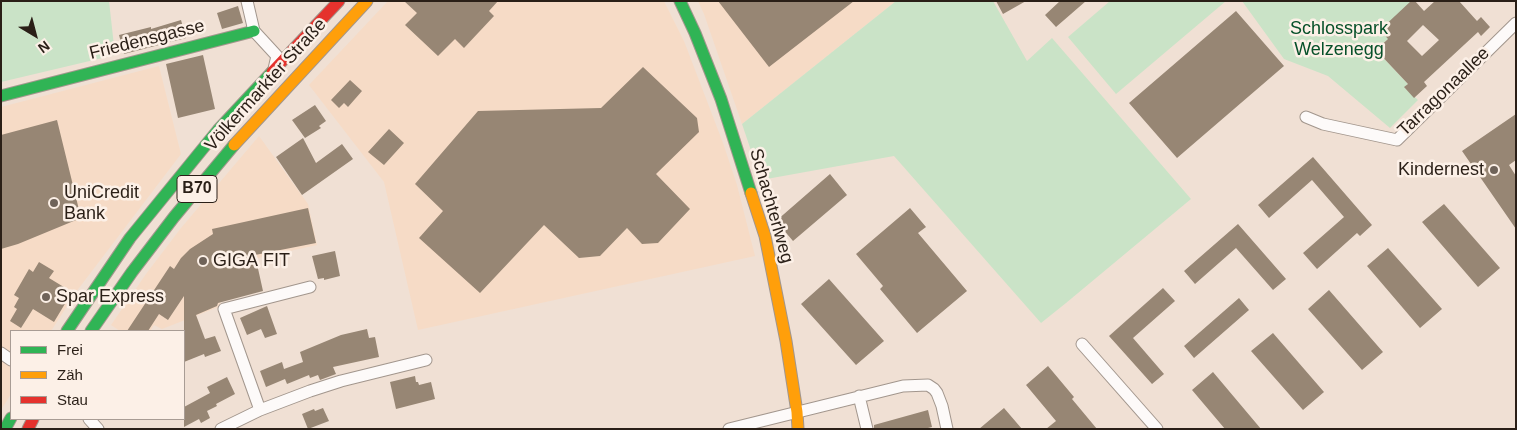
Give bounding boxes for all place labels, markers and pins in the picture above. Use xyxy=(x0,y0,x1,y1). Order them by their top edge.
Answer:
place label: Kindernest xyxy=(1398,159,1484,181)
marker: Kindernest xyxy=(1488,164,1500,176)
place label: UniCredit Bank xyxy=(64,182,139,224)
marker: UniCredit Bank xyxy=(48,197,60,209)
place label: GIGA FIT xyxy=(213,250,290,272)
marker: GIGA FIT xyxy=(197,255,209,267)
place label: Spar Express xyxy=(56,286,164,308)
marker: Spar Express xyxy=(40,291,52,303)

